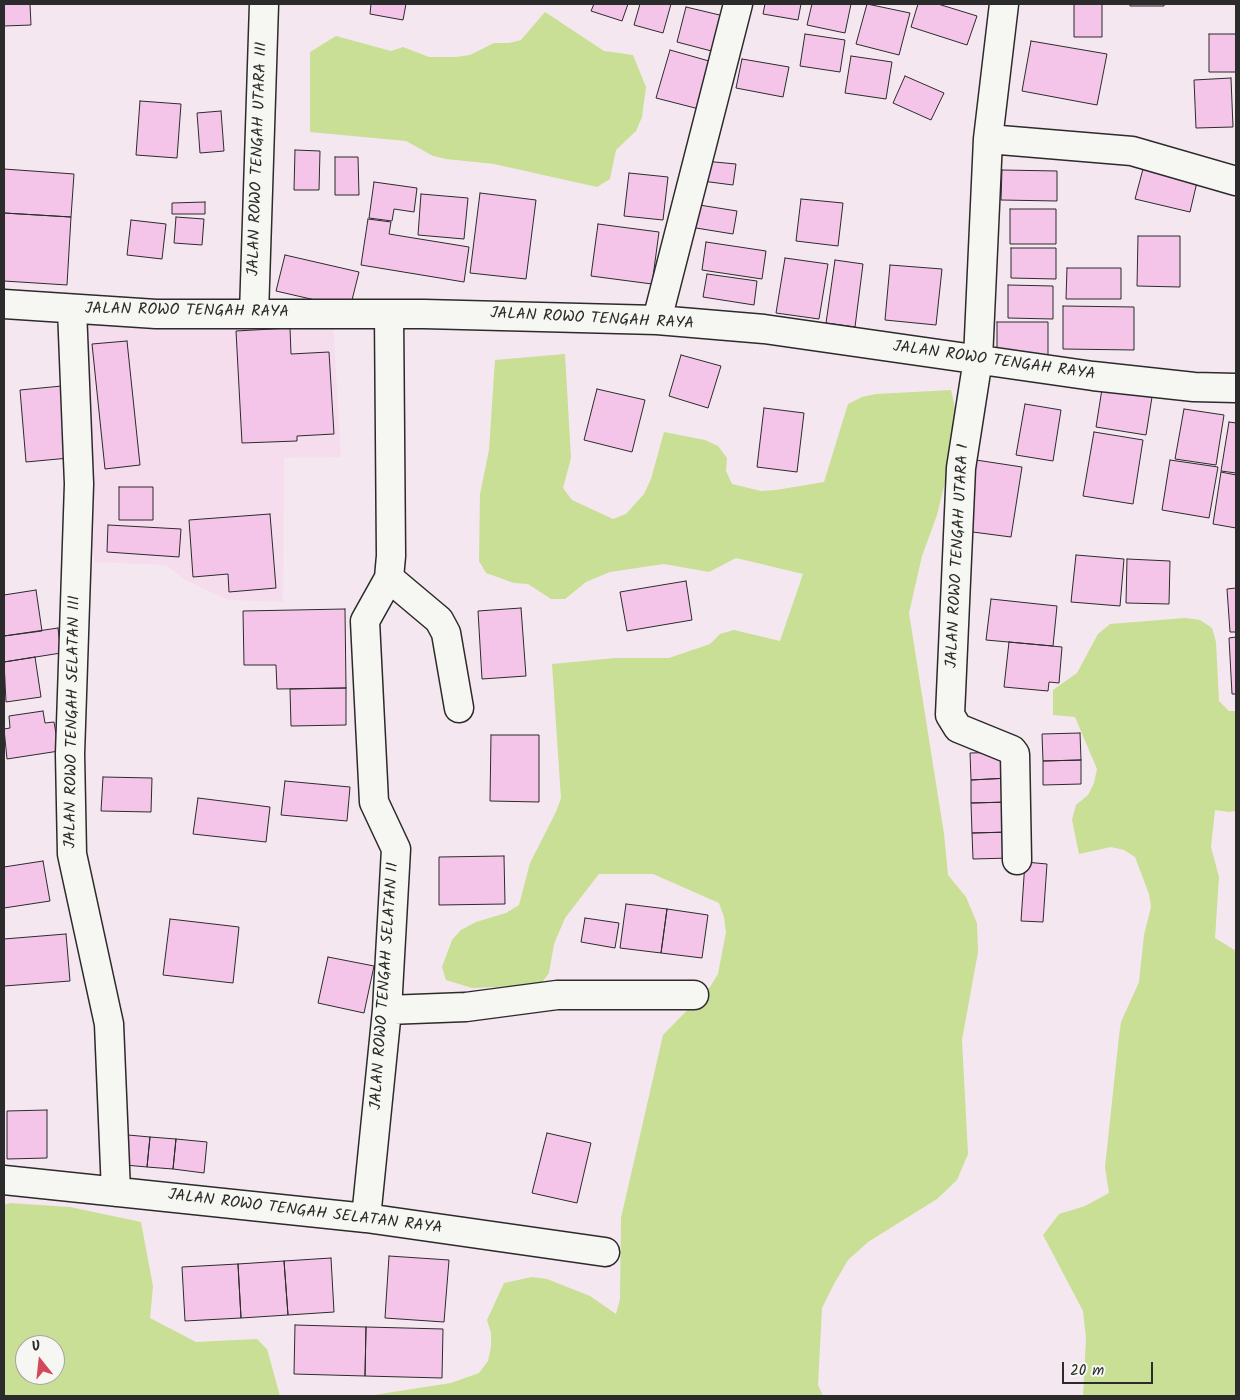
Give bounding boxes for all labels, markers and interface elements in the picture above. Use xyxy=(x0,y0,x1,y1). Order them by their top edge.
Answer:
street label: JALAN ROWO TENGAH UTARA III xyxy=(245,42,273,276)
street label: JALAN ROWO TENGAH RAYA xyxy=(85,301,289,323)
street label: JALAN ROWO TENGAH RAYA xyxy=(490,305,694,335)
street label: JALAN ROWO TENGAH RAYA xyxy=(892,338,1096,386)
street label: JALAN ROWO TENGAH UTARA I xyxy=(944,443,974,669)
street label: JALAN ROWO TENGAH SELATAN III xyxy=(62,595,86,849)
street label: JALAN ROWO TENGAH SELATAN II xyxy=(368,862,404,1110)
street label: JALAN ROWO TENGAH SELATAN RAYA xyxy=(167,1187,443,1239)
north arrow xyxy=(15,1335,65,1385)
text: U xyxy=(29,1335,43,1358)
scale bar xyxy=(1065,1352,1156,1384)
text: 20 m xyxy=(1070,1359,1104,1383)

